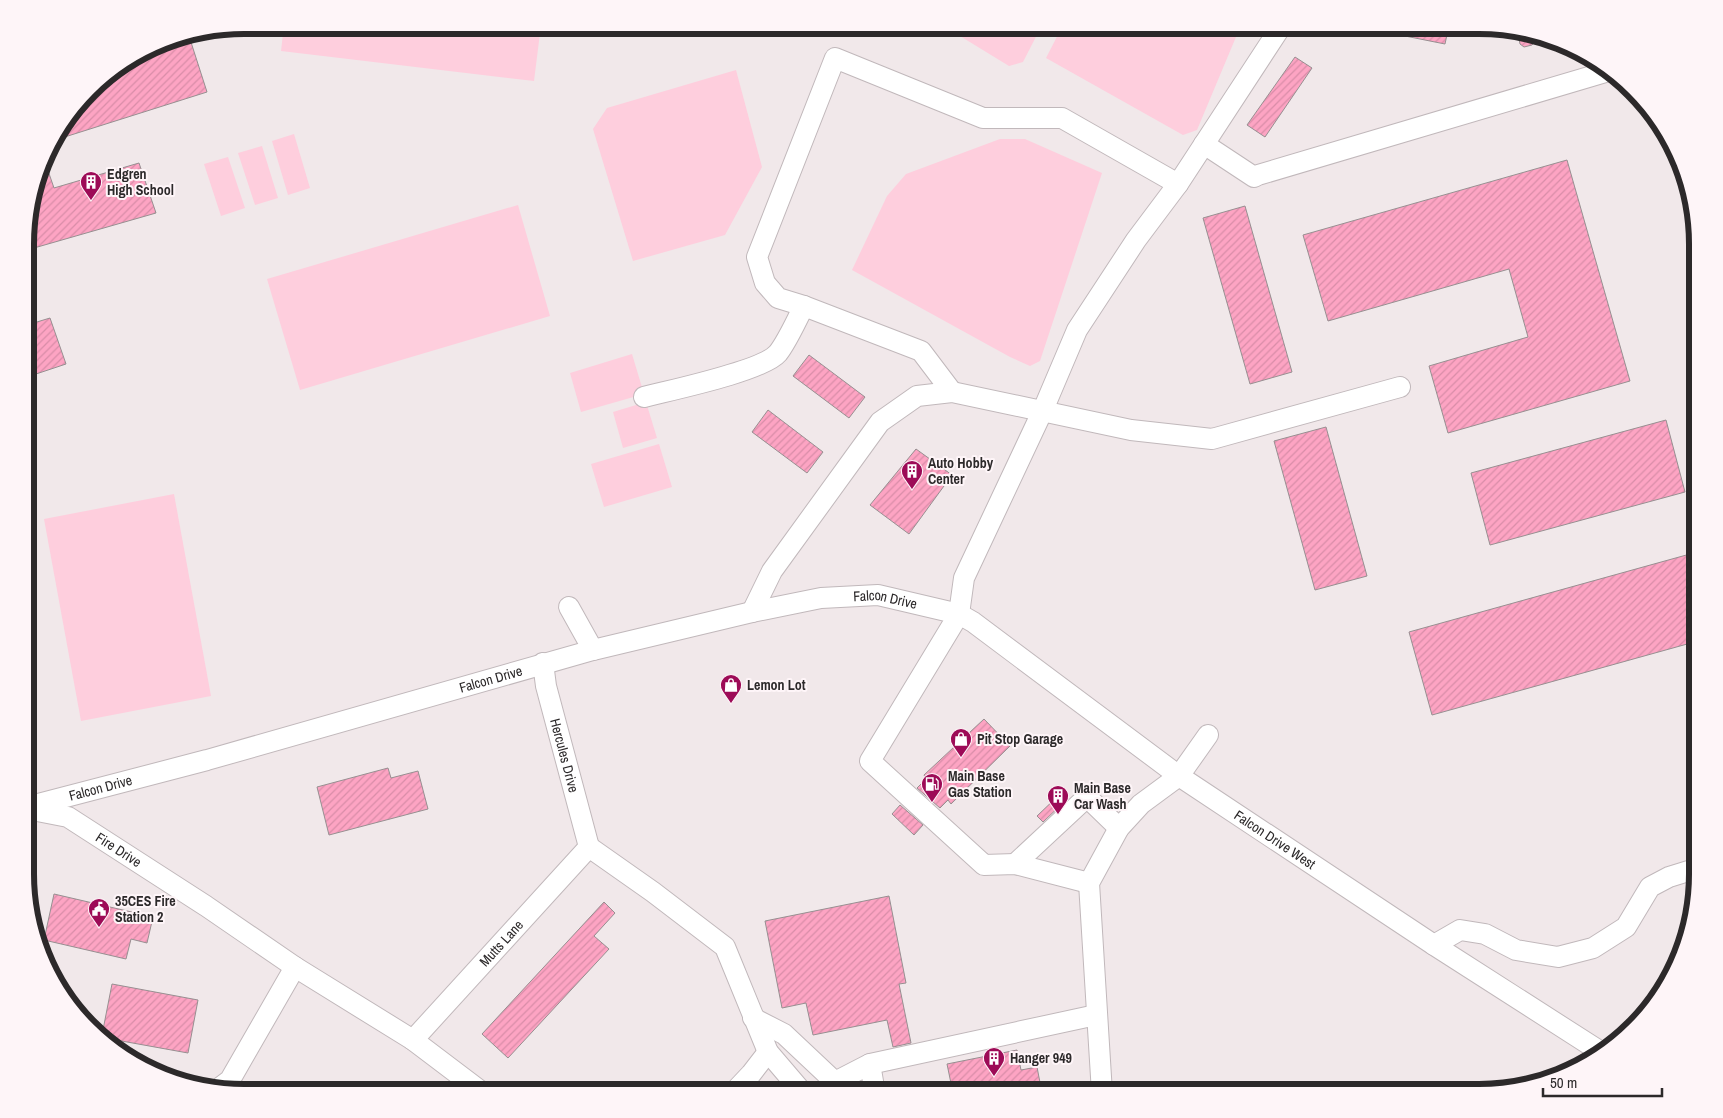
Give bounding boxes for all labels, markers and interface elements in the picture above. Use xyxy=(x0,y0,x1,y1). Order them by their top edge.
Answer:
place label: Edgren High School xyxy=(107,165,174,199)
building icon: Edgren High School xyxy=(79,170,103,201)
place label: Auto Hobby Center xyxy=(928,454,994,488)
building icon: Auto Hobby Center xyxy=(900,459,924,490)
street label: Falcon Drive xyxy=(853,586,919,613)
street label: Falcon Drive xyxy=(457,662,524,697)
shop icon: Lemon Lot xyxy=(719,673,743,704)
place label: Lemon Lot xyxy=(747,676,806,694)
street label: Hercules Drive xyxy=(546,716,583,794)
shop icon: Pit Stop Garage xyxy=(949,727,973,758)
place label: Pit Stop Garage xyxy=(977,730,1063,748)
place label: Main Base Gas Station xyxy=(948,767,1012,801)
street label: Falcon Drive xyxy=(67,771,134,805)
fuel station icon: Main Base Gas Station xyxy=(920,772,944,803)
place label: Main Base Car Wash xyxy=(1074,779,1131,813)
building icon: Main Base Car Wash xyxy=(1046,784,1070,815)
street label: Falcon Drive West xyxy=(1231,806,1319,873)
street label: Fire Drive xyxy=(92,828,145,871)
place label: 35CES Fire Station 2 xyxy=(115,892,176,926)
public building icon: 35CES Fire Station 2 xyxy=(87,897,111,928)
street label: Mutts Lane xyxy=(475,916,527,970)
building icon: Hanger 949 xyxy=(982,1046,1006,1077)
place label: Hanger 949 xyxy=(1010,1049,1072,1067)
scale bar xyxy=(1543,1066,1662,1098)
text: 50 m xyxy=(1550,1072,1577,1093)

